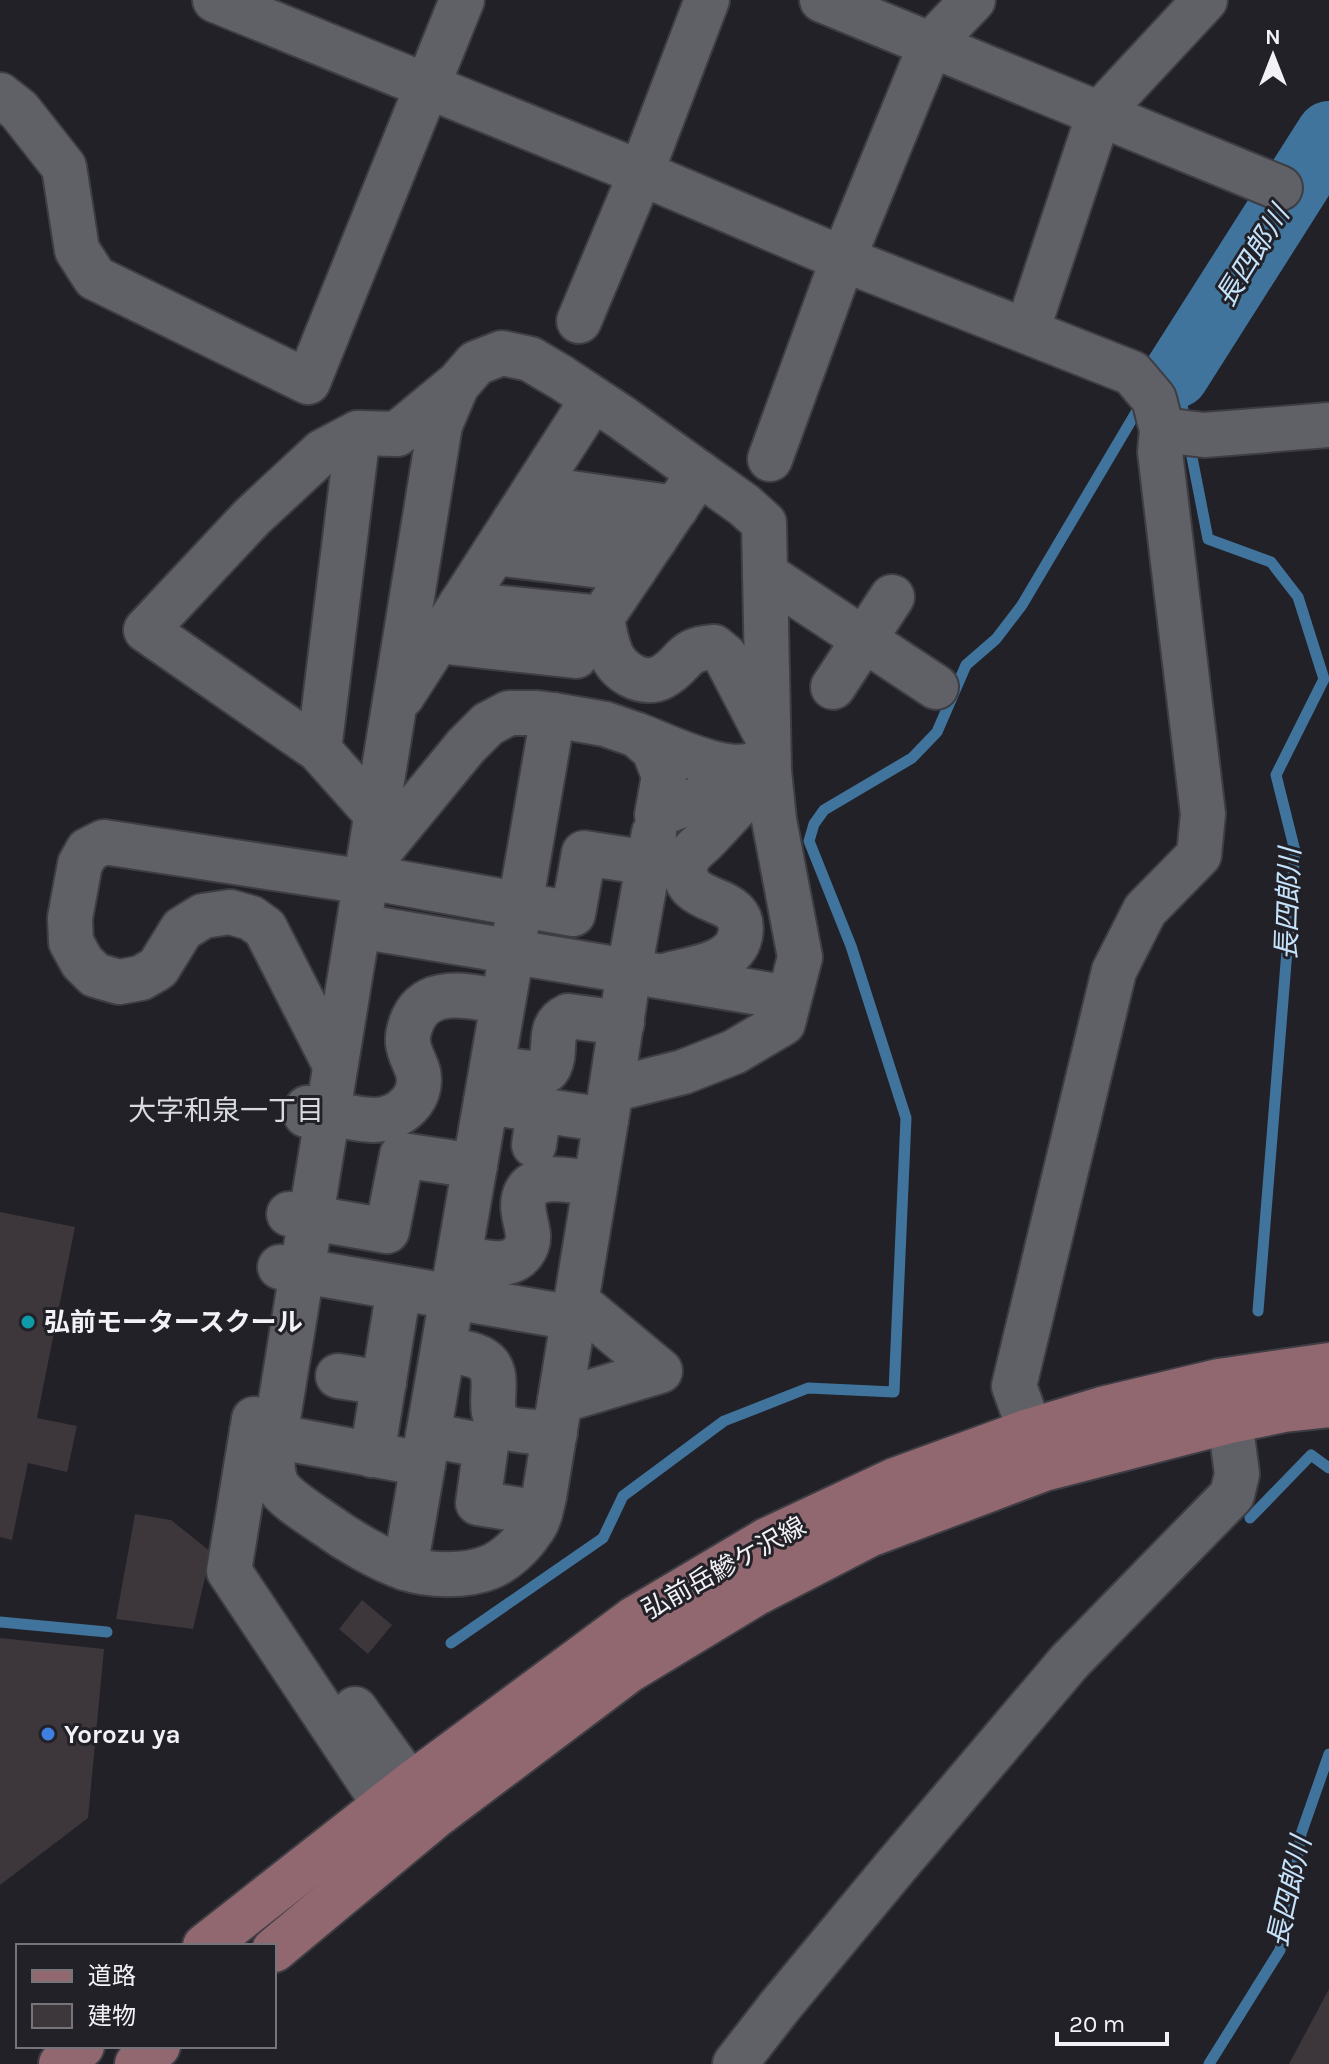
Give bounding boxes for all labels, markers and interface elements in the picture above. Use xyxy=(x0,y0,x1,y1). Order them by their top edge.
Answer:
north arrow xyxy=(1233,16,1313,96)
text: N xyxy=(1265,24,1281,50)
water label: 長四郎川 xyxy=(1208,197,1297,312)
water label: 長四郎川 xyxy=(1270,844,1307,961)
district label: 大字和泉一丁目 xyxy=(128,1094,324,1127)
place label: 弘前モータースクール xyxy=(44,1307,303,1338)
marker: 弘前モータースクール xyxy=(19,1313,37,1331)
street label: 弘前岳鰺ケ沢線 xyxy=(637,1510,811,1626)
place label: Yorozu ya xyxy=(64,1719,181,1750)
marker: Yorozu ya xyxy=(39,1725,57,1743)
water label: 長四郎川 xyxy=(1260,1831,1318,1950)
legend xyxy=(16,1944,276,2048)
text: 道路 xyxy=(88,1962,136,1990)
scale bar xyxy=(1057,1996,1167,2046)
text: 建物 xyxy=(88,2002,136,2030)
text: 20 m xyxy=(1069,2010,1125,2038)

